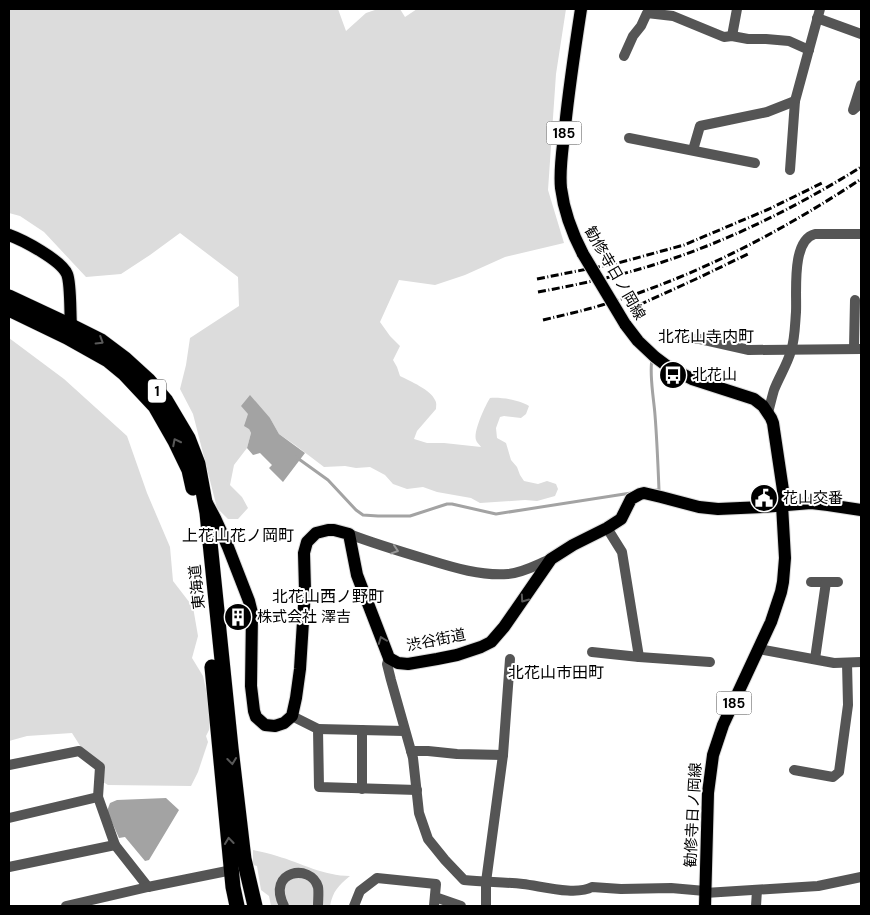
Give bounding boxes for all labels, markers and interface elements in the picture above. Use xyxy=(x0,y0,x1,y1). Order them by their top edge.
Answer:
road number: 185 xyxy=(546,122,582,144)
street label: 勧修寺日ノ岡線 xyxy=(580,223,650,323)
district label: 北花山寺内町 xyxy=(658,326,754,347)
one-way arrow xyxy=(94,335,103,345)
bus stop icon: 北花山 xyxy=(658,360,688,390)
place label: 北花山 xyxy=(692,365,737,385)
road number: 1 xyxy=(148,380,166,402)
one-way arrow xyxy=(172,439,182,448)
public building icon: 花山交番 xyxy=(749,483,779,513)
place label: 花山交番 xyxy=(783,488,843,508)
district label: 上花山花ノ岡町 xyxy=(182,525,294,546)
one-way arrow xyxy=(390,544,398,554)
street label: 東海道 xyxy=(185,564,209,610)
district label: 北花山西ノ野町 xyxy=(272,586,384,607)
one-way arrow xyxy=(521,593,530,603)
building icon: 株式会社 澤吉 xyxy=(223,602,253,632)
place label: 株式会社 澤吉 xyxy=(257,607,351,627)
street label: 渋谷街道 xyxy=(405,624,467,656)
one-way arrow xyxy=(378,636,388,645)
district label: 北花山市田町 xyxy=(508,662,604,683)
road number: 185 xyxy=(716,691,752,714)
one-way arrow xyxy=(226,758,237,766)
street label: 勧修寺日ノ岡線 xyxy=(680,762,706,868)
one-way arrow xyxy=(224,836,235,844)

